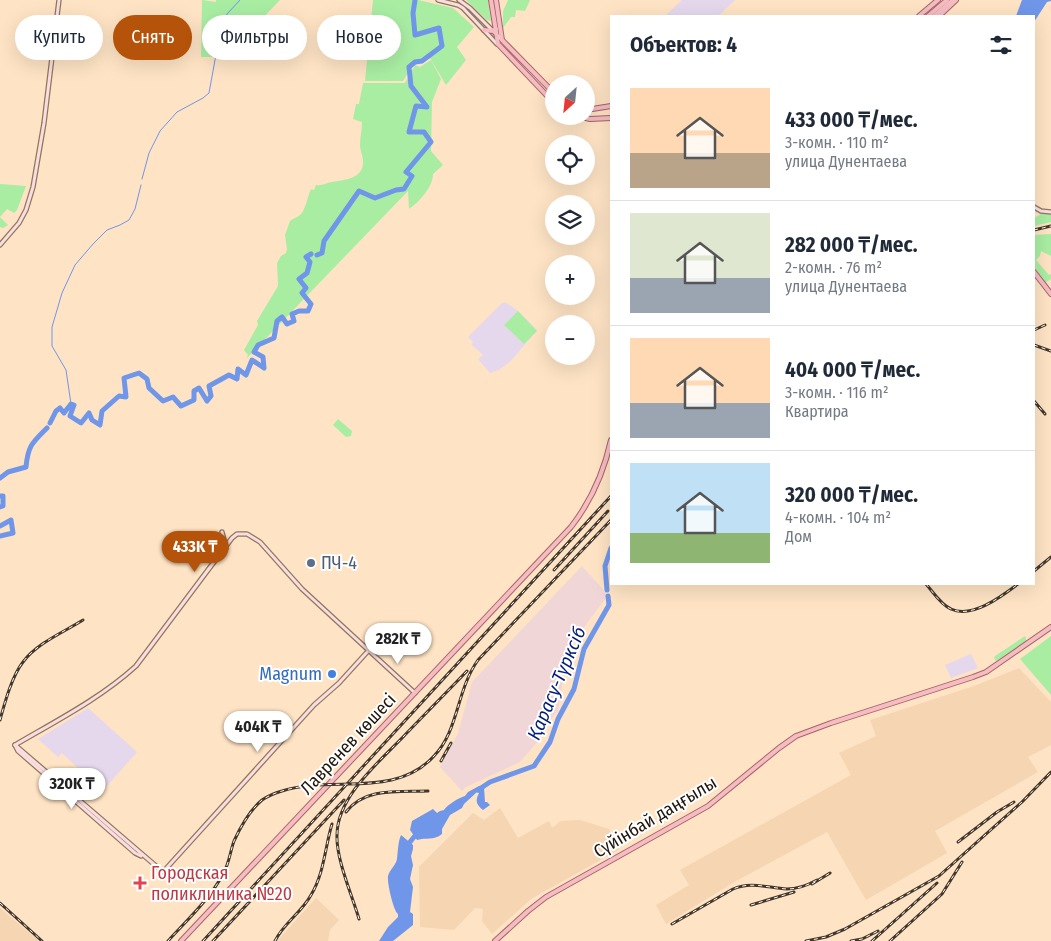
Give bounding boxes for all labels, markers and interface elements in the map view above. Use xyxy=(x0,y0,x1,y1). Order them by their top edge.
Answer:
chip: Купить xyxy=(15,15,103,60)
chip: Снять xyxy=(113,15,192,60)
chip: Фильтры xyxy=(202,15,307,60)
chip: Новое xyxy=(317,15,401,60)
icon: filters xyxy=(987,31,1015,59)
text: Объектов: 4 xyxy=(630,32,737,58)
north arrow xyxy=(545,75,595,125)
map controls xyxy=(545,75,595,365)
text: 433 000 ₸/мес. xyxy=(785,107,918,133)
icon: home xyxy=(670,108,730,168)
text: 3-комн. · 110 m² xyxy=(785,133,889,152)
button: locate xyxy=(545,135,595,185)
text: улица Дунентаева xyxy=(785,152,907,171)
button: layers xyxy=(545,195,595,245)
text: 282 000 ₸/мес. xyxy=(785,232,918,258)
icon: home xyxy=(670,233,730,293)
button: + xyxy=(545,255,595,305)
text: 2-комн. · 76 m² xyxy=(785,258,882,277)
text: улица Дунентаева xyxy=(785,277,907,296)
button: − xyxy=(545,315,595,365)
text: 404 000 ₸/мес. xyxy=(785,357,920,383)
icon: home xyxy=(670,358,730,418)
text: 3-комн. · 116 m² xyxy=(785,383,888,402)
text: Квартира xyxy=(785,402,849,421)
text: 320 000 ₸/мес. xyxy=(785,482,918,508)
icon: home xyxy=(670,483,730,543)
text: 4-комн. · 104 m² xyxy=(785,508,891,527)
text: Дом xyxy=(785,527,812,546)
pin: 433K ₸ xyxy=(154,530,236,573)
text: 433K ₸ xyxy=(173,537,217,556)
place label: ПЧ-4 xyxy=(321,552,357,574)
marker: ПЧ-4 xyxy=(305,557,317,569)
pin: 282K ₸ xyxy=(357,622,439,665)
water label: Қарасу-Түрксіб xyxy=(522,623,591,743)
text: 282K ₸ xyxy=(376,629,420,648)
place label: Magnum xyxy=(259,663,322,685)
marker: Magnum xyxy=(326,668,338,680)
street label: Лавренев көшесі xyxy=(295,689,401,799)
pin: 404K ₸ xyxy=(217,710,299,753)
text: 404K ₸ xyxy=(235,717,281,736)
pin: 320K ₸ xyxy=(31,768,113,810)
street label: Сүйінбай даңғылы xyxy=(589,772,721,862)
text: 320K ₸ xyxy=(50,774,94,793)
place label: Городская поликлиника №20 xyxy=(151,862,292,905)
marker: Городская поликлиника №20 xyxy=(133,876,147,890)

